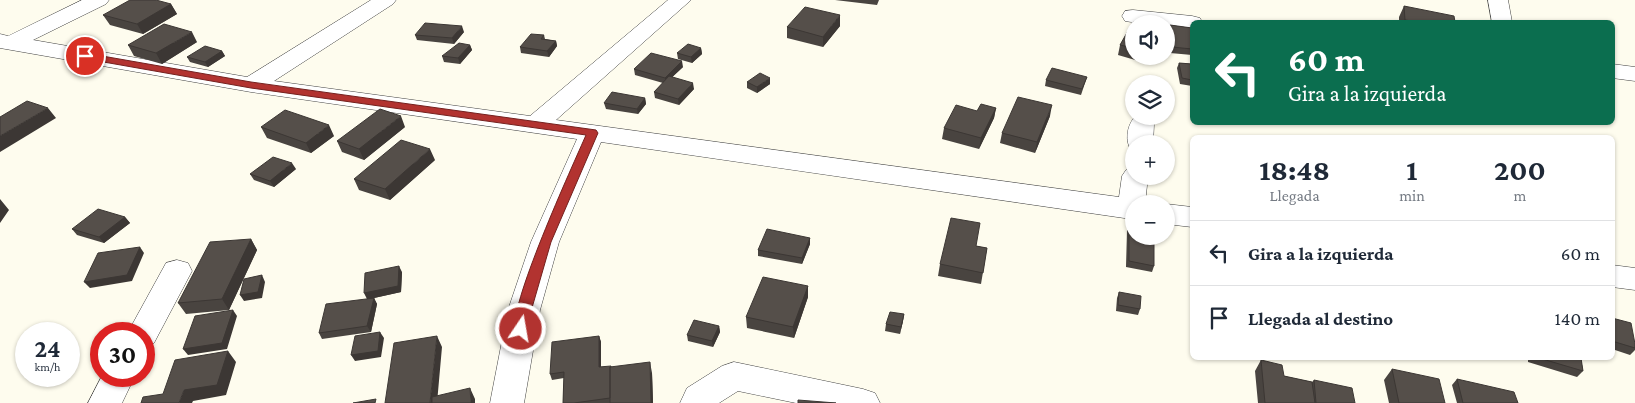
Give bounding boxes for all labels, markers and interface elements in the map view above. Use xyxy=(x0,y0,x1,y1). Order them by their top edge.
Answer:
map controls xyxy=(1125,15,1175,245)
button: sound xyxy=(1125,15,1175,65)
pin xyxy=(64,35,106,77)
icon: left xyxy=(1205,40,1270,105)
text: 60 m xyxy=(1288,40,1365,79)
icon: arrive xyxy=(71,42,99,70)
button: layers xyxy=(1125,75,1175,125)
text: Gira a la izquierda xyxy=(1288,81,1446,106)
button: + xyxy=(1125,135,1175,185)
text: 18:48 xyxy=(1259,153,1330,186)
text: 1 xyxy=(1406,153,1418,186)
text: 200 xyxy=(1494,153,1546,186)
text: Llegada xyxy=(1270,187,1320,204)
text: min xyxy=(1399,187,1425,204)
text: m xyxy=(1513,187,1526,204)
button: − xyxy=(1125,195,1175,245)
icon: left xyxy=(1205,239,1233,267)
text: Gira a la izquierda xyxy=(1248,243,1394,264)
text: 60 m xyxy=(1561,243,1600,264)
position arrow xyxy=(494,302,546,354)
icon: arrive xyxy=(1205,304,1233,332)
text: Llegada al destino xyxy=(1248,308,1393,329)
text: 140 m xyxy=(1554,308,1600,329)
speed limit sign: 30 xyxy=(90,322,155,387)
text: 24 xyxy=(34,335,61,362)
text: km/h xyxy=(35,360,60,374)

